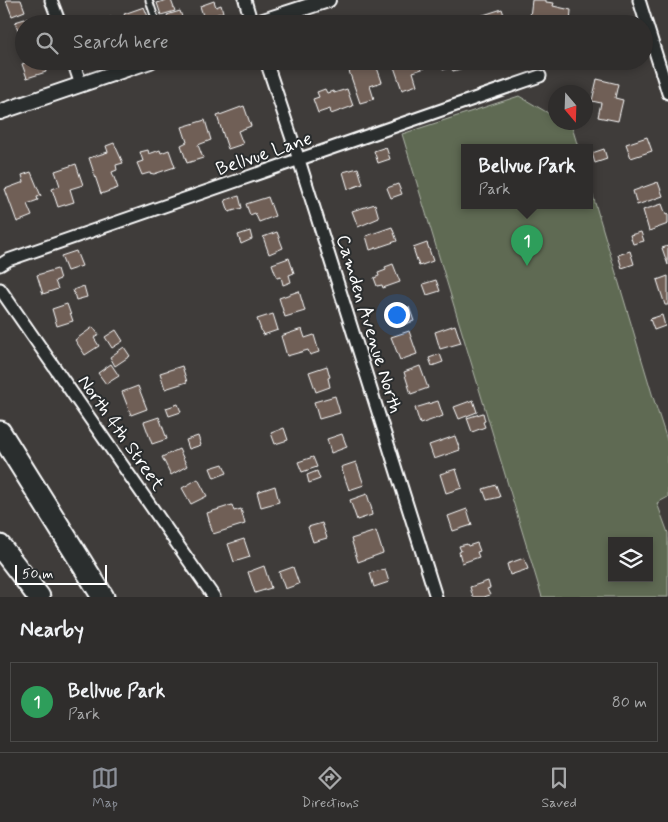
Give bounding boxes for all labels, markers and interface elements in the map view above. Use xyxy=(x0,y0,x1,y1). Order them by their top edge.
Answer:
search box xyxy=(15,15,653,70)
icon: search xyxy=(33,29,61,57)
text: Search here xyxy=(73,30,169,55)
north arrow xyxy=(548,85,593,130)
street label: Bellvue Lane xyxy=(213,126,315,182)
popup xyxy=(461,144,593,209)
text: Bellvue Park xyxy=(478,154,576,179)
text: Park xyxy=(478,179,510,200)
pin: 1 xyxy=(511,225,543,266)
street label: Camden Avenue North xyxy=(330,232,408,416)
your location xyxy=(384,302,410,328)
street label: North 4th Street xyxy=(72,370,170,496)
map controls xyxy=(608,537,653,582)
button: layers xyxy=(608,537,653,582)
scale bar xyxy=(15,562,108,585)
text: 50 m xyxy=(22,565,53,583)
text: Nearby xyxy=(20,616,84,644)
text: Bellvue Park xyxy=(68,679,165,704)
text: 1 xyxy=(33,692,41,713)
text: 80 m xyxy=(612,692,647,713)
text: Park xyxy=(68,704,100,725)
tab: Map xyxy=(91,764,119,812)
tab: Directions xyxy=(302,764,359,812)
tab: Saved xyxy=(541,764,577,812)

